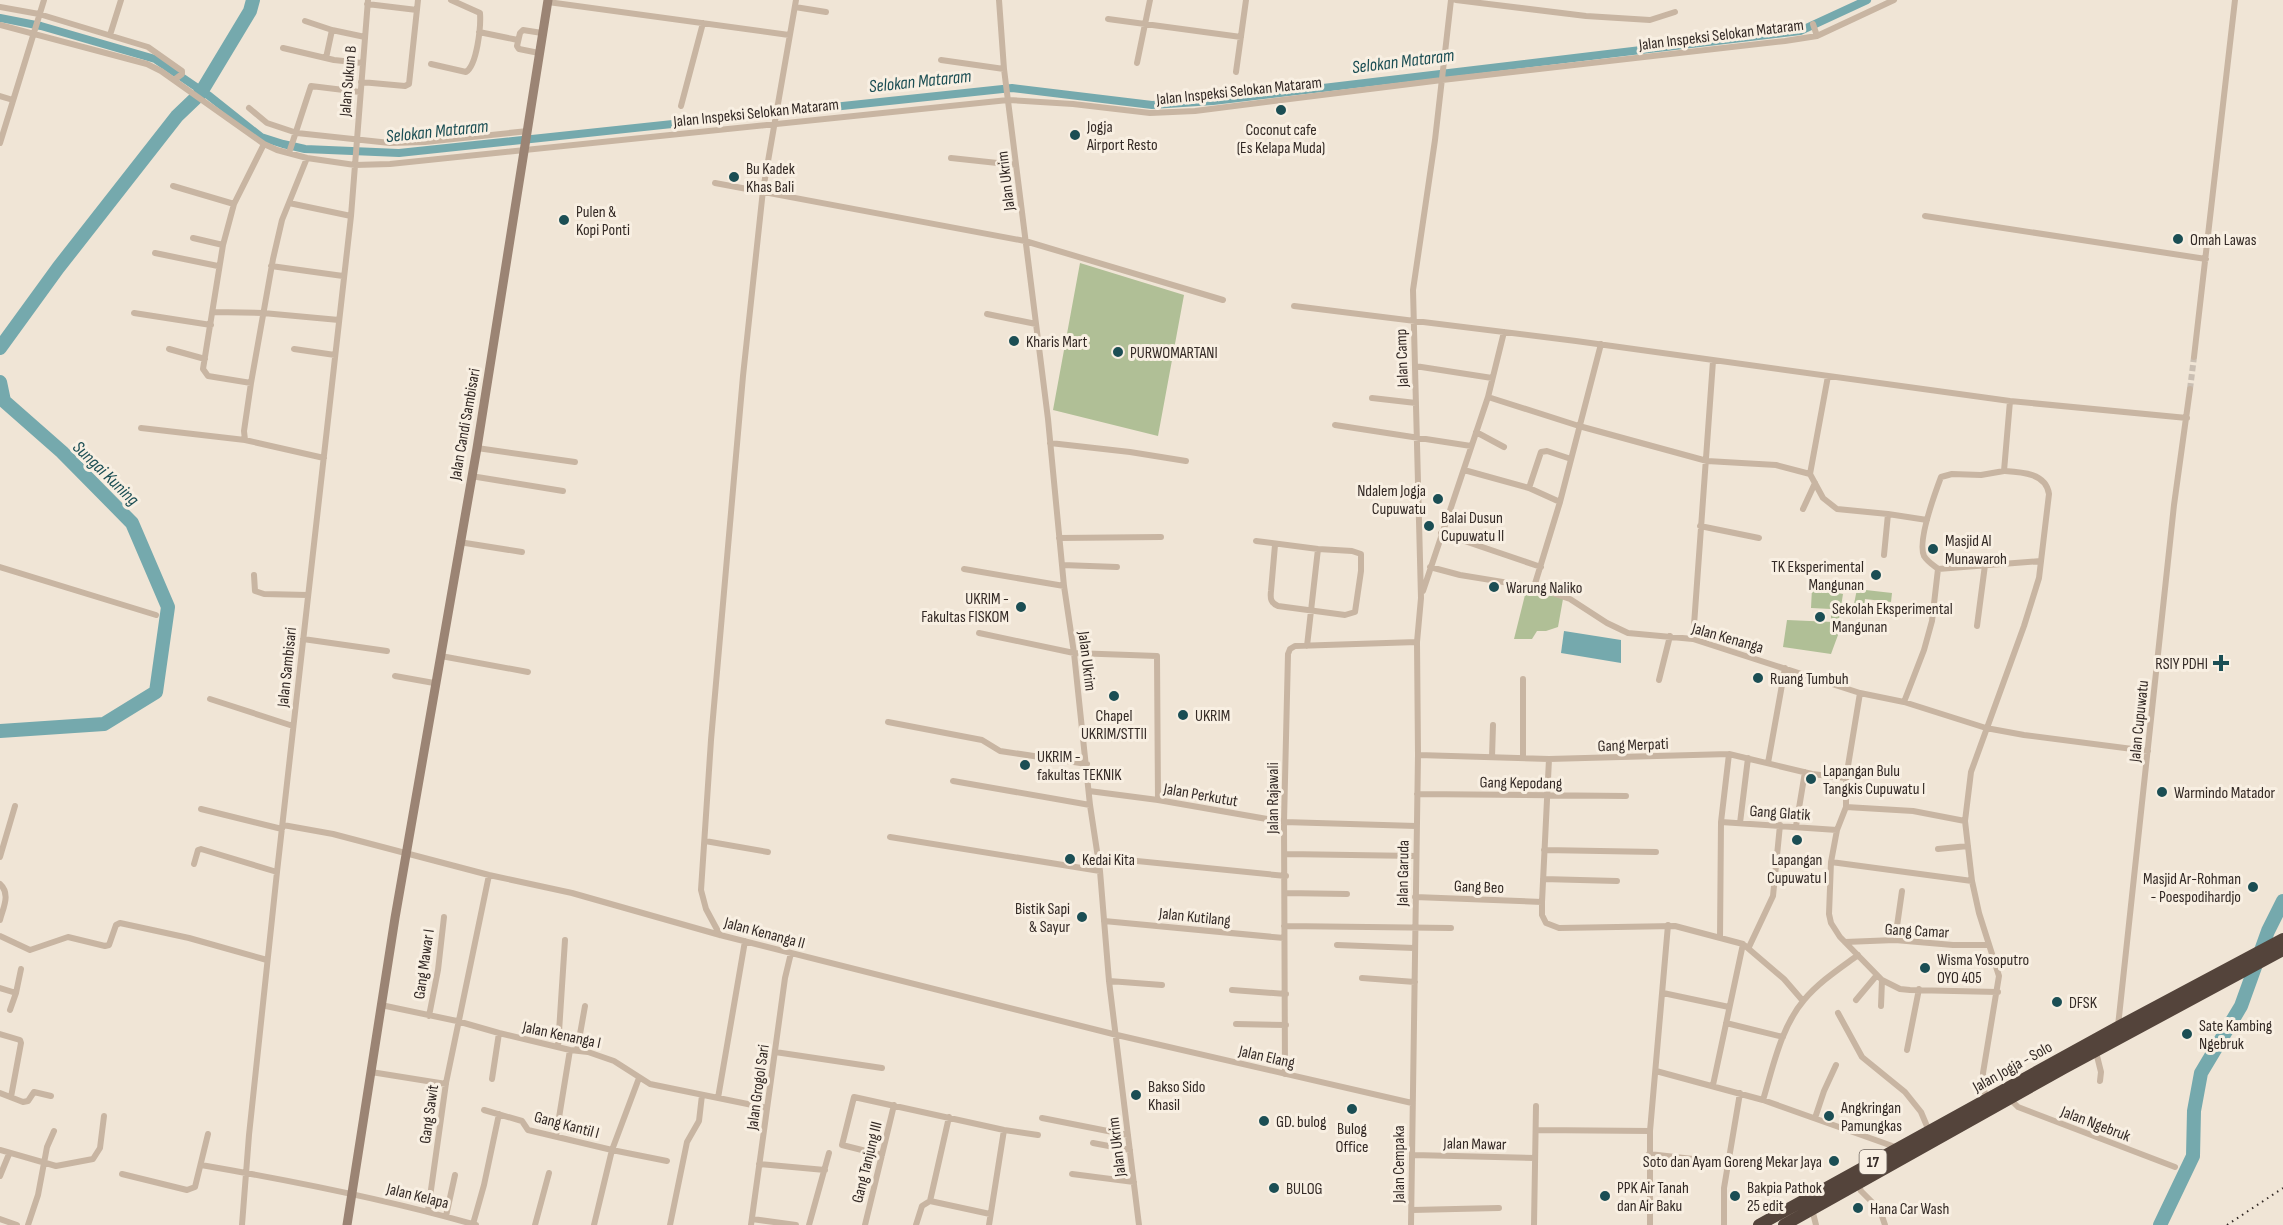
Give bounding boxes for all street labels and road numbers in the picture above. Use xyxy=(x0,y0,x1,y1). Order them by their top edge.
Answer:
street label: Jalan Inspeksi Selokan Mataram xyxy=(1637,16,1805,55)
street label: Jalan Sukun B xyxy=(336,45,361,118)
street label: Jalan Inspeksi Selokan Mataram xyxy=(1155,73,1323,110)
street label: Jalan Inspeksi Selokan Mataram xyxy=(672,95,840,132)
street label: Jalan Ukrim xyxy=(993,150,1020,213)
street label: Jalan Camp xyxy=(1392,328,1413,389)
street label: Jalan Candi Sambisari xyxy=(446,367,485,483)
street label: Jalan Kenanga xyxy=(1689,619,1766,658)
street label: Jalan Sambisari xyxy=(274,626,301,709)
street label: Jalan Ukrim xyxy=(1073,629,1100,692)
street label: Jalan Cupuwatu xyxy=(2126,679,2153,764)
street label: Gang Merpati xyxy=(1597,735,1669,756)
street label: Jalan Rajawali xyxy=(1264,762,1283,835)
street label: Gang Kepodang xyxy=(1480,773,1562,794)
street label: Jalan Perkutut xyxy=(1161,779,1239,811)
street label: Gang Glatik xyxy=(1749,802,1811,825)
street label: Jalan Garuda xyxy=(1393,840,1414,907)
street label: Gang Beo xyxy=(1454,877,1504,898)
street label: Jalan Kutilang xyxy=(1157,904,1232,931)
street label: Jalan Kenanga II xyxy=(721,913,807,953)
street label: Gang Camar xyxy=(1884,920,1950,943)
street label: Gang Mawar I xyxy=(410,928,439,1001)
street label: Jalan Kenanga I xyxy=(520,1018,602,1053)
street label: Jalan Jogja - Solo xyxy=(1969,1038,2056,1097)
street label: Jalan Elang xyxy=(1236,1042,1297,1073)
street label: Jalan Grogol Sari xyxy=(743,1043,774,1132)
street label: Gang Sawit xyxy=(416,1083,443,1145)
street label: Jalan Ngebruk xyxy=(2057,1102,2133,1146)
street label: Gang Kantil I xyxy=(532,1108,601,1143)
street label: Jalan Ukrim xyxy=(1104,1116,1131,1179)
street label: Gang Tanjung III xyxy=(848,1120,887,1205)
street label: Jalan Cempaka xyxy=(1390,1125,1409,1204)
street label: Jalan Mawar xyxy=(1442,1134,1507,1155)
road number: 17 xyxy=(1860,1150,1886,1174)
street label: Jalan Kelapa xyxy=(384,1179,451,1213)

